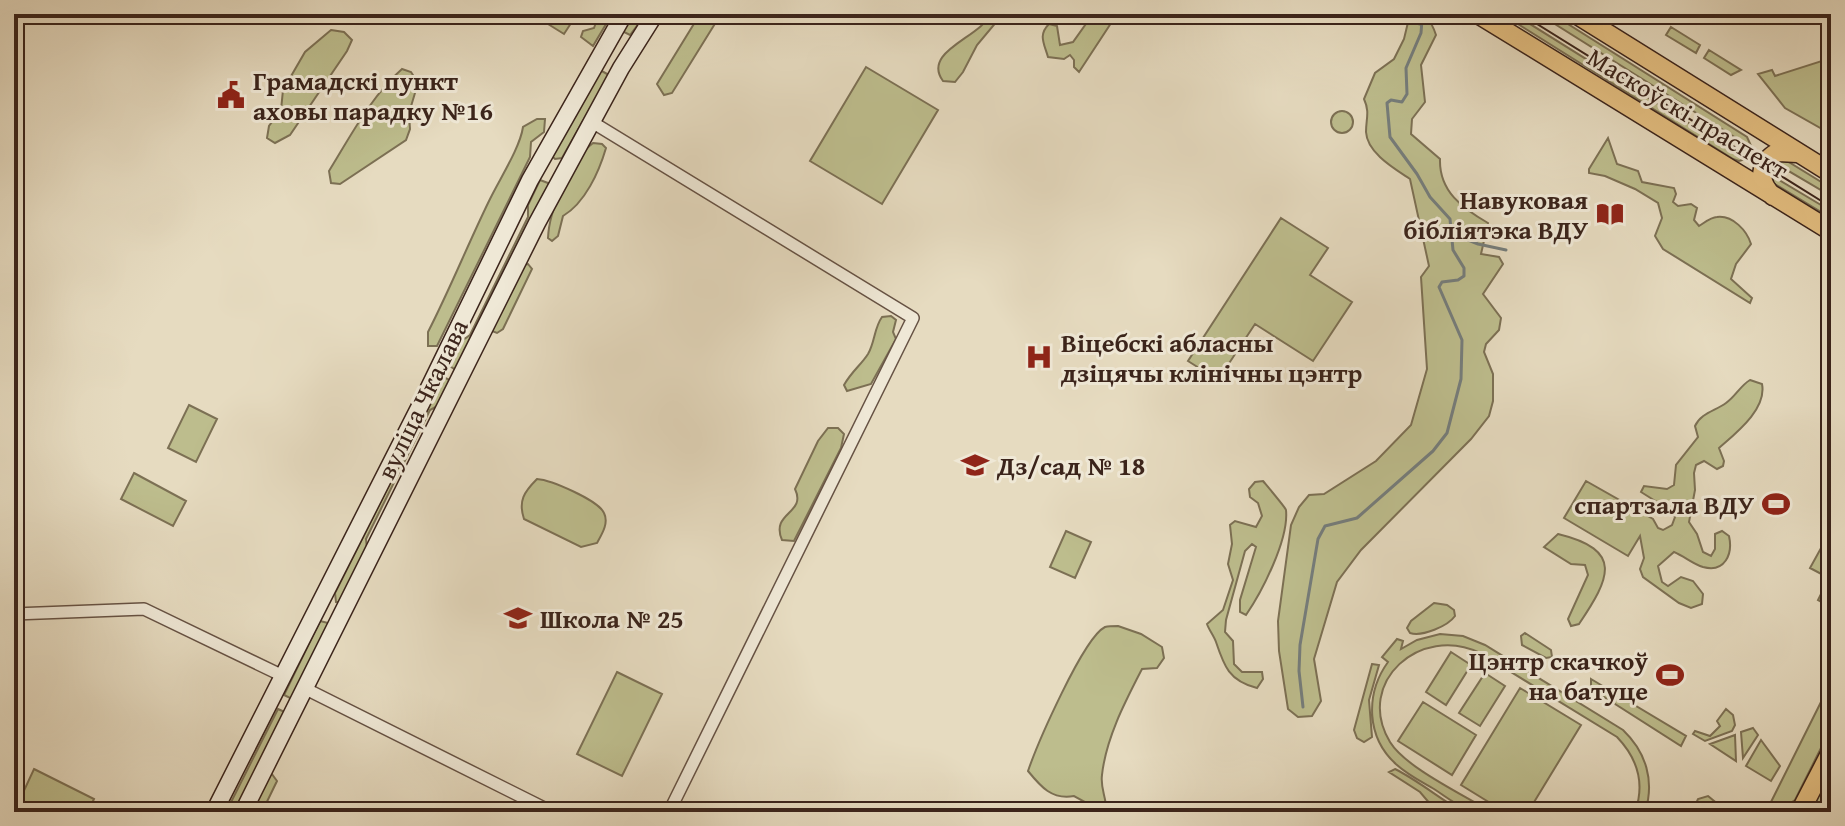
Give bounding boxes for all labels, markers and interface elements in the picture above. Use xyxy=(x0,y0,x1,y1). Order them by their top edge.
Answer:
street label: Маскоўскі праспект xyxy=(1580,38,1796,189)
place label: Грамадскі пункт аховы парадку №16 xyxy=(253,61,493,130)
public building icon: Грамадскі пункт аховы парадку №16 xyxy=(216,80,246,110)
place label: Навуковая бібліятэка ВДУ xyxy=(1403,180,1589,249)
library icon: Навуковая бібліятэка ВДУ xyxy=(1595,199,1625,229)
street label: вуліца Чкалава xyxy=(366,312,478,486)
place label: Віцебскі абласны дзіцячы клінічны цэнтр xyxy=(1061,323,1363,392)
hospital icon: Віцебскі абласны дзіцячы клінічны цэнтр xyxy=(1024,342,1054,372)
place label: Дз/сад № 18 xyxy=(996,446,1145,485)
school or university icon: Дз/сад № 18 xyxy=(960,450,990,480)
place label: спартзала ВДУ xyxy=(1574,485,1755,524)
sports icon: спартзала ВДУ xyxy=(1761,489,1791,519)
place label: Школа № 25 xyxy=(540,599,684,638)
school or university icon: Школа № 25 xyxy=(503,603,533,633)
place label: Цэнтр скачкоў на батуце xyxy=(1469,641,1648,710)
sports icon: Цэнтр скачкоў на батуце xyxy=(1655,660,1685,690)

